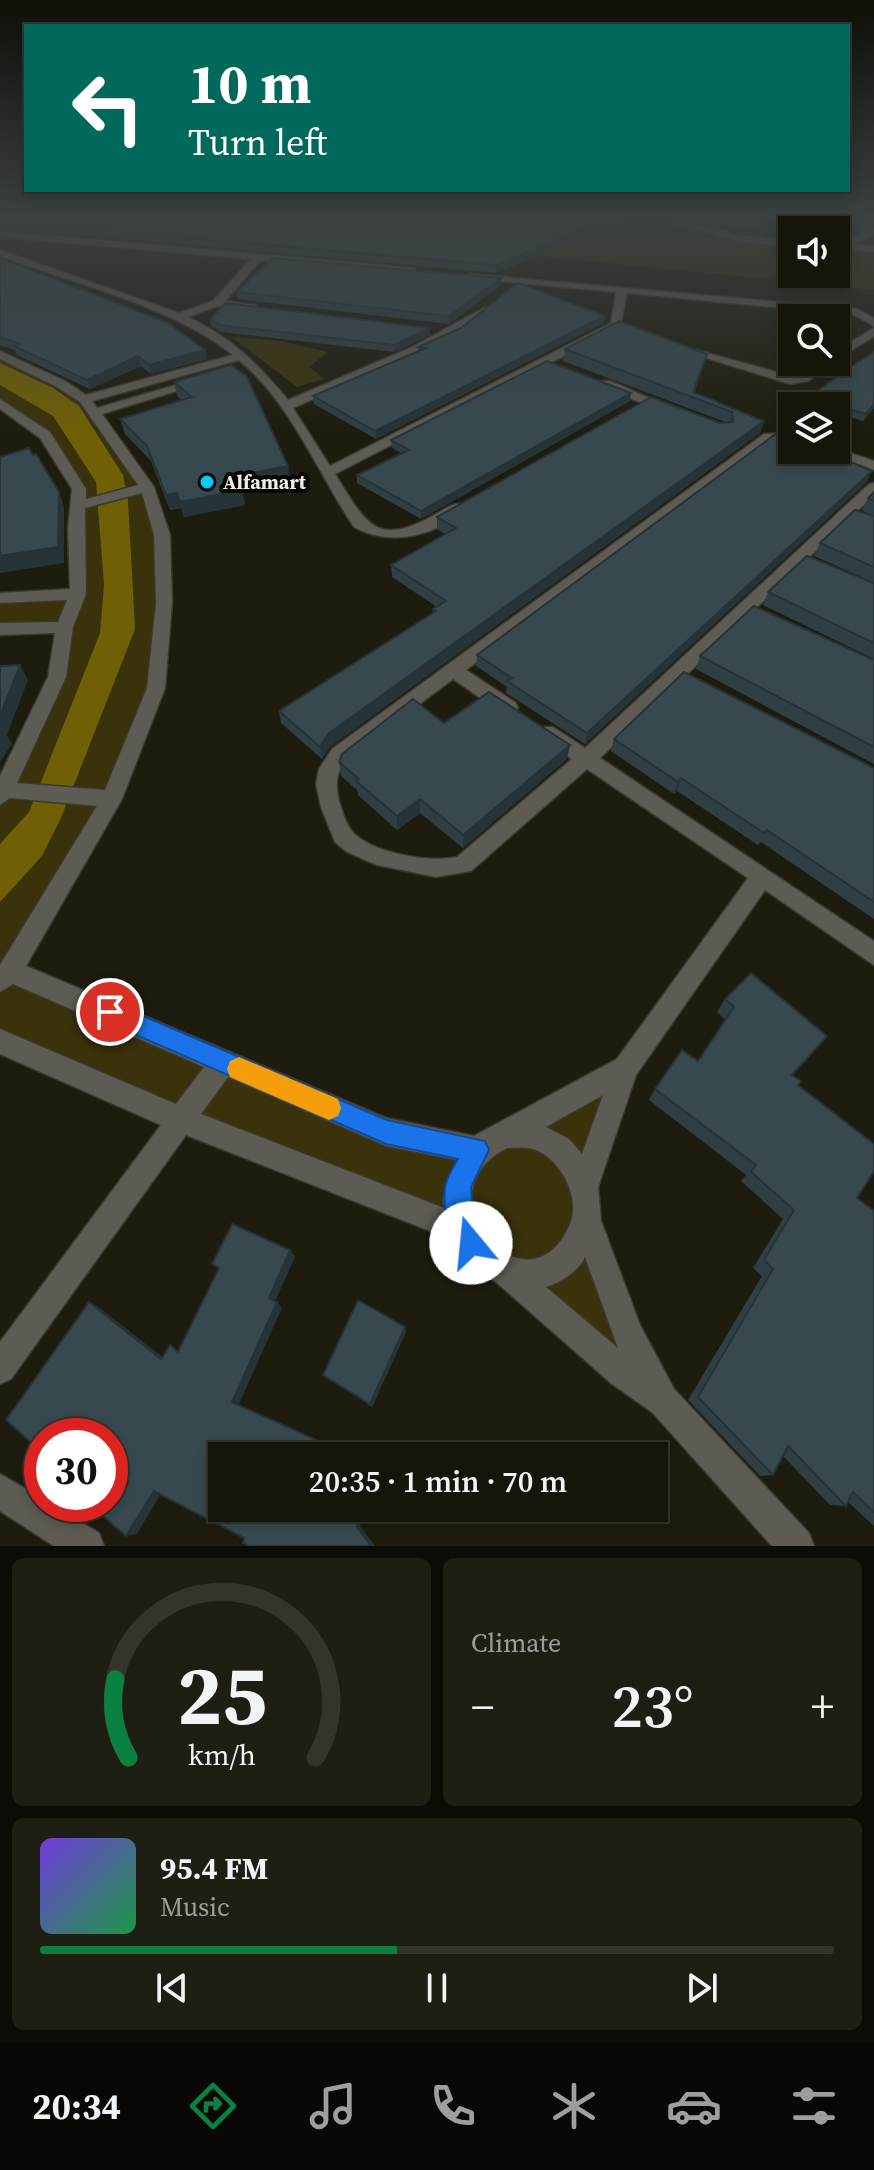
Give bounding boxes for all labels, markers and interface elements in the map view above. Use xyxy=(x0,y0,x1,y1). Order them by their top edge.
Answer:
text: 10 m xyxy=(188,45,311,122)
icon: left xyxy=(56,56,160,160)
text: Turn left xyxy=(188,118,327,167)
map controls xyxy=(778,216,850,464)
button: sound xyxy=(778,216,850,288)
button: search xyxy=(778,304,850,376)
button: layers xyxy=(778,392,850,464)
place label: Alfamart xyxy=(223,468,307,496)
marker: Alfamart xyxy=(198,473,216,491)
pin xyxy=(76,978,144,1046)
icon: arrive xyxy=(88,990,132,1034)
position arrow xyxy=(429,1201,513,1285)
speed limit sign: 30 xyxy=(24,1418,128,1522)
text: 20:35 · 1 min · 70 m xyxy=(309,1461,567,1502)
text: Climate xyxy=(471,1625,561,1661)
text: 25 xyxy=(176,1638,267,1752)
text: 23° xyxy=(611,1665,694,1747)
text: − xyxy=(471,1676,494,1737)
text: + xyxy=(811,1676,834,1737)
text: km/h xyxy=(187,1735,256,1775)
text: 95.4 FM xyxy=(160,1848,268,1889)
text: Music xyxy=(160,1889,230,1925)
icon: previous xyxy=(150,1966,194,2010)
icon: pause xyxy=(415,1966,459,2010)
icon: next xyxy=(680,1966,724,2010)
icon: directions xyxy=(185,2078,241,2134)
icon: music xyxy=(305,2078,361,2134)
icon: phone xyxy=(425,2078,481,2134)
icon: climate xyxy=(546,2078,602,2134)
icon: car xyxy=(666,2078,722,2134)
icon: filters xyxy=(786,2078,842,2134)
text: 20:34 xyxy=(32,2082,121,2131)

